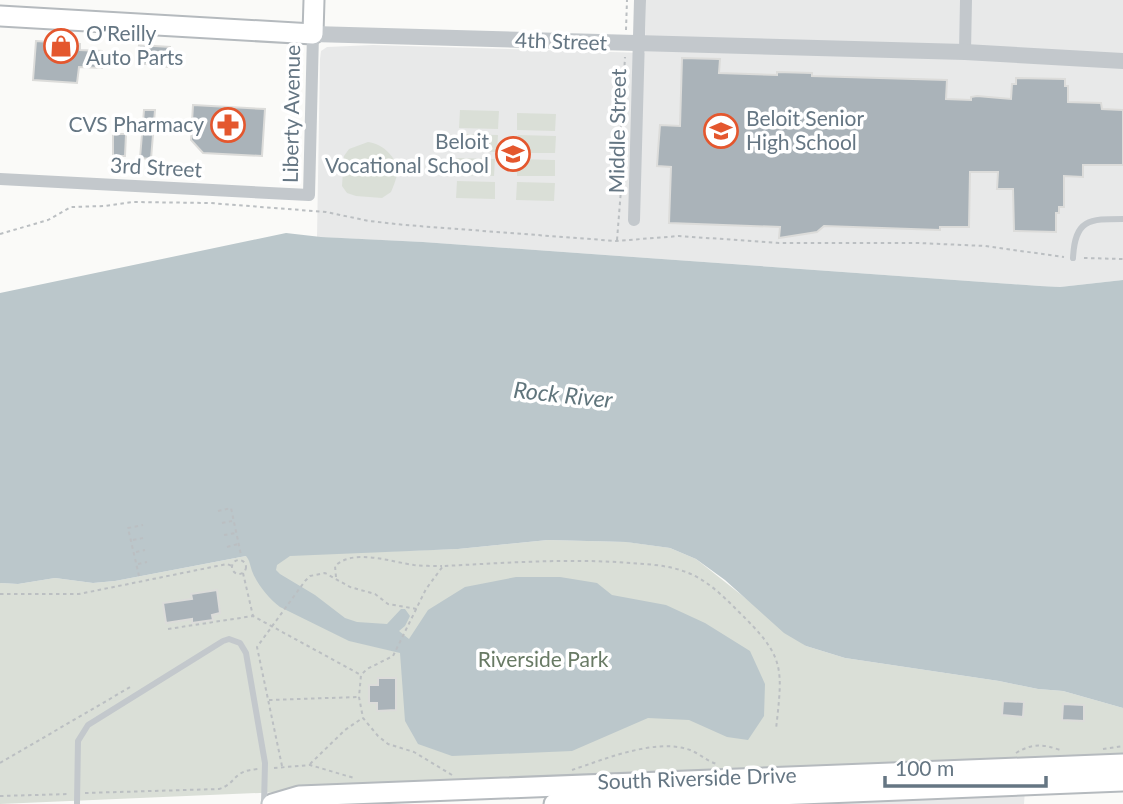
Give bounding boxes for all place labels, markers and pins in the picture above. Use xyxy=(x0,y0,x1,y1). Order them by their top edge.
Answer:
place label: O'Reilly Auto Parts xyxy=(86,20,183,69)
shop icon: O'Reilly Auto Parts xyxy=(42,27,80,65)
place label: Beloit Senior High School xyxy=(746,105,864,154)
pharmacy icon: CVS Pharmacy xyxy=(209,106,247,144)
place label: CVS Pharmacy xyxy=(68,111,204,136)
school or university icon: Beloit Senior High School xyxy=(702,112,740,150)
place label: Beloit Vocational School xyxy=(325,128,489,177)
school or university icon: Beloit Vocational School xyxy=(494,135,532,173)

